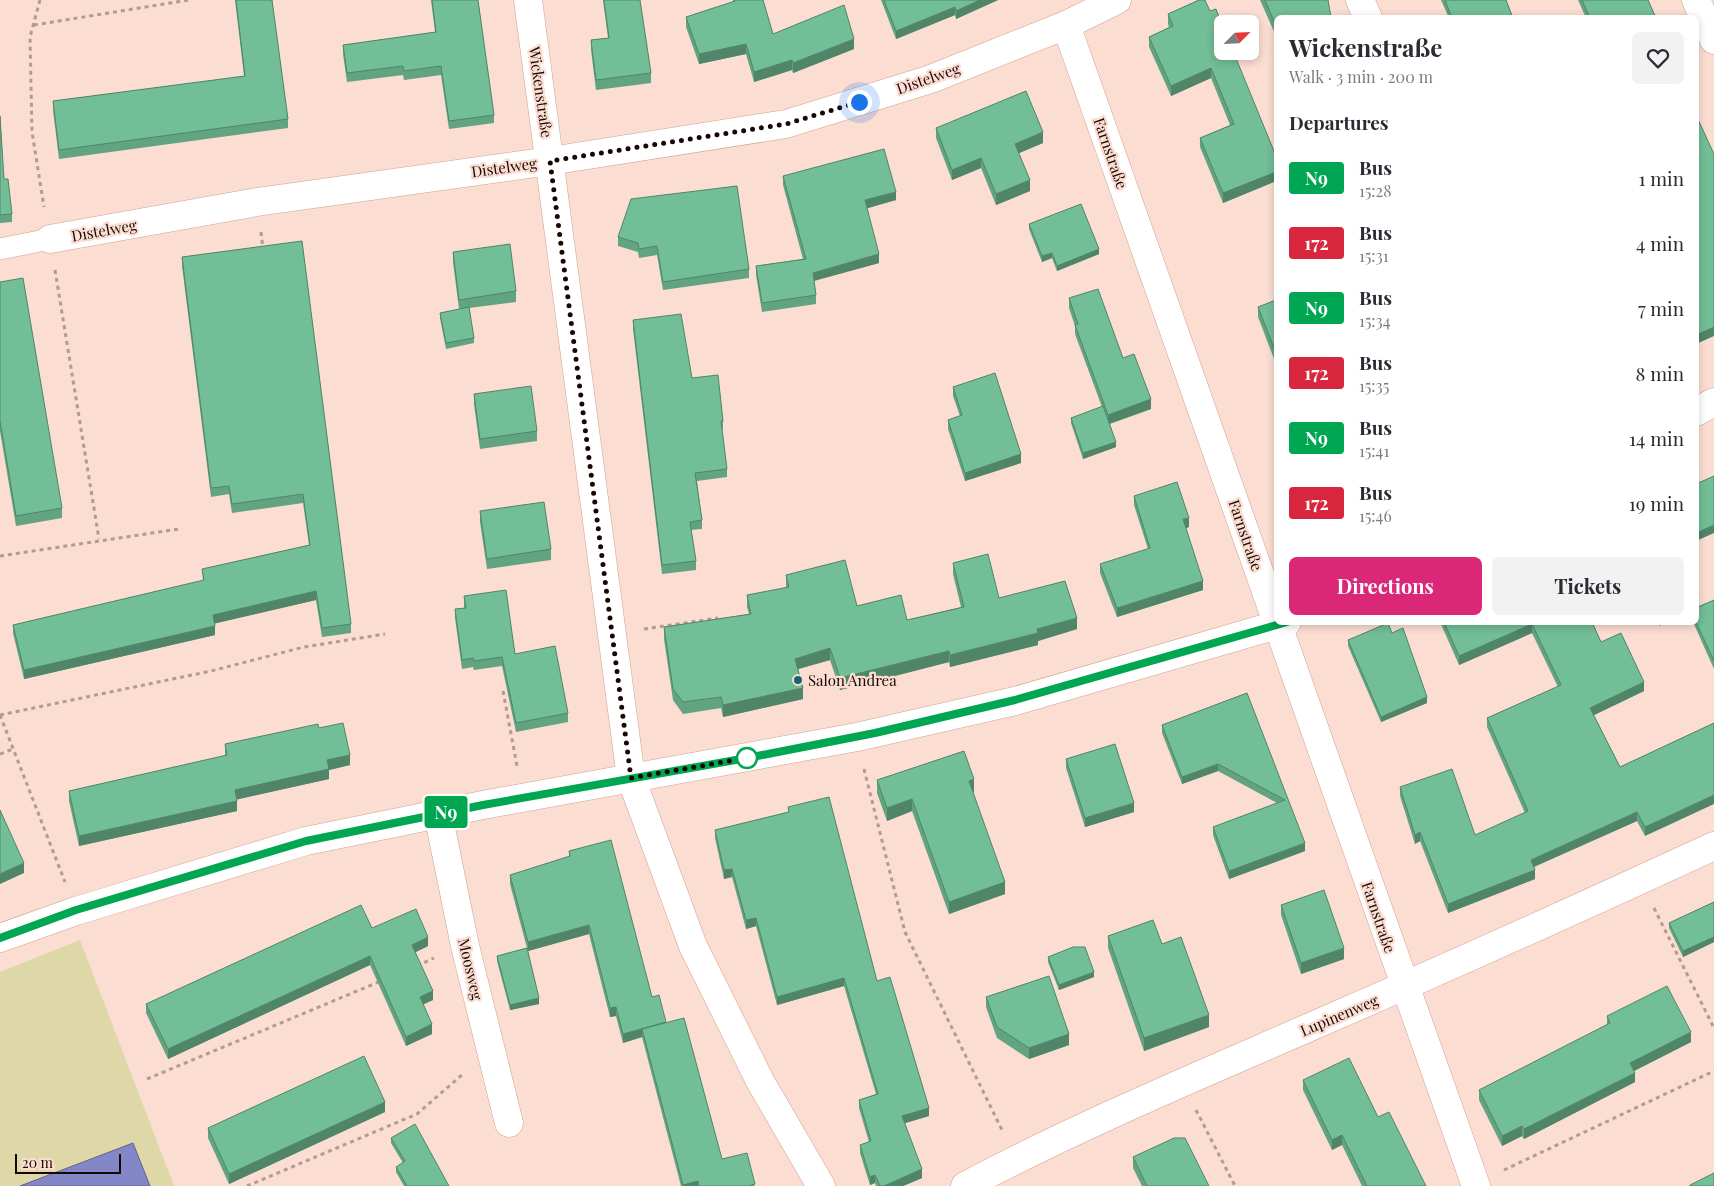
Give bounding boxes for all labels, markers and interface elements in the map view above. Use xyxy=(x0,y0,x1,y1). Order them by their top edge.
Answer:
north arrow xyxy=(1214,15,1259,60)
map controls xyxy=(1214,15,1259,60)
text: Wickenstraße xyxy=(1289,31,1442,63)
button: heart xyxy=(1632,32,1684,84)
street label: Wickenstraße xyxy=(525,44,557,139)
street label: Distelweg xyxy=(894,58,963,98)
text: Walk · 3 min · 200 m xyxy=(1289,66,1433,87)
your location xyxy=(847,90,872,115)
text: Departures xyxy=(1289,109,1389,135)
street label: Farnstraße xyxy=(1090,115,1132,191)
street label: Distelweg xyxy=(470,152,538,181)
text: Bus xyxy=(1359,154,1392,180)
text: 1 min xyxy=(1638,165,1684,191)
text: N9 xyxy=(1305,166,1328,190)
text: 15:28 xyxy=(1359,180,1392,201)
street label: Distelweg xyxy=(70,214,138,246)
text: Bus xyxy=(1359,219,1392,245)
text: 4 min xyxy=(1636,230,1684,256)
text: 172 xyxy=(1304,231,1329,255)
text: 15:31 xyxy=(1359,245,1389,266)
text: Bus xyxy=(1359,284,1392,310)
text: 7 min xyxy=(1638,295,1684,321)
text: N9 xyxy=(1305,296,1328,320)
text: 15:34 xyxy=(1359,310,1391,331)
text: Bus xyxy=(1359,349,1392,375)
text: 8 min xyxy=(1636,360,1684,386)
text: 172 xyxy=(1304,361,1329,385)
text: 15:35 xyxy=(1359,375,1389,396)
text: Bus xyxy=(1359,414,1392,440)
text: 14 min xyxy=(1629,425,1684,451)
text: N9 xyxy=(1305,426,1328,450)
text: 15:41 xyxy=(1359,440,1389,461)
text: Bus xyxy=(1359,479,1392,505)
text: 19 min xyxy=(1629,490,1684,516)
text: 172 xyxy=(1304,491,1329,515)
street label: Farnstraße xyxy=(1225,497,1267,573)
text: 15:46 xyxy=(1359,505,1392,526)
button: Directions xyxy=(1289,557,1482,615)
button: Tickets xyxy=(1492,557,1684,615)
place label: Salon Andrea xyxy=(808,670,897,690)
marker: Salon Andrea xyxy=(792,674,804,686)
unlabelled marker xyxy=(736,747,758,769)
line badge: N9 xyxy=(424,796,468,828)
text: N9 xyxy=(435,800,457,824)
street label: Farnstraße xyxy=(1358,879,1400,955)
street label: Moosweg xyxy=(454,936,488,1002)
street label: Lupinenweg xyxy=(1297,990,1381,1040)
scale bar xyxy=(15,1151,121,1174)
text: 20 m xyxy=(22,1153,53,1172)

